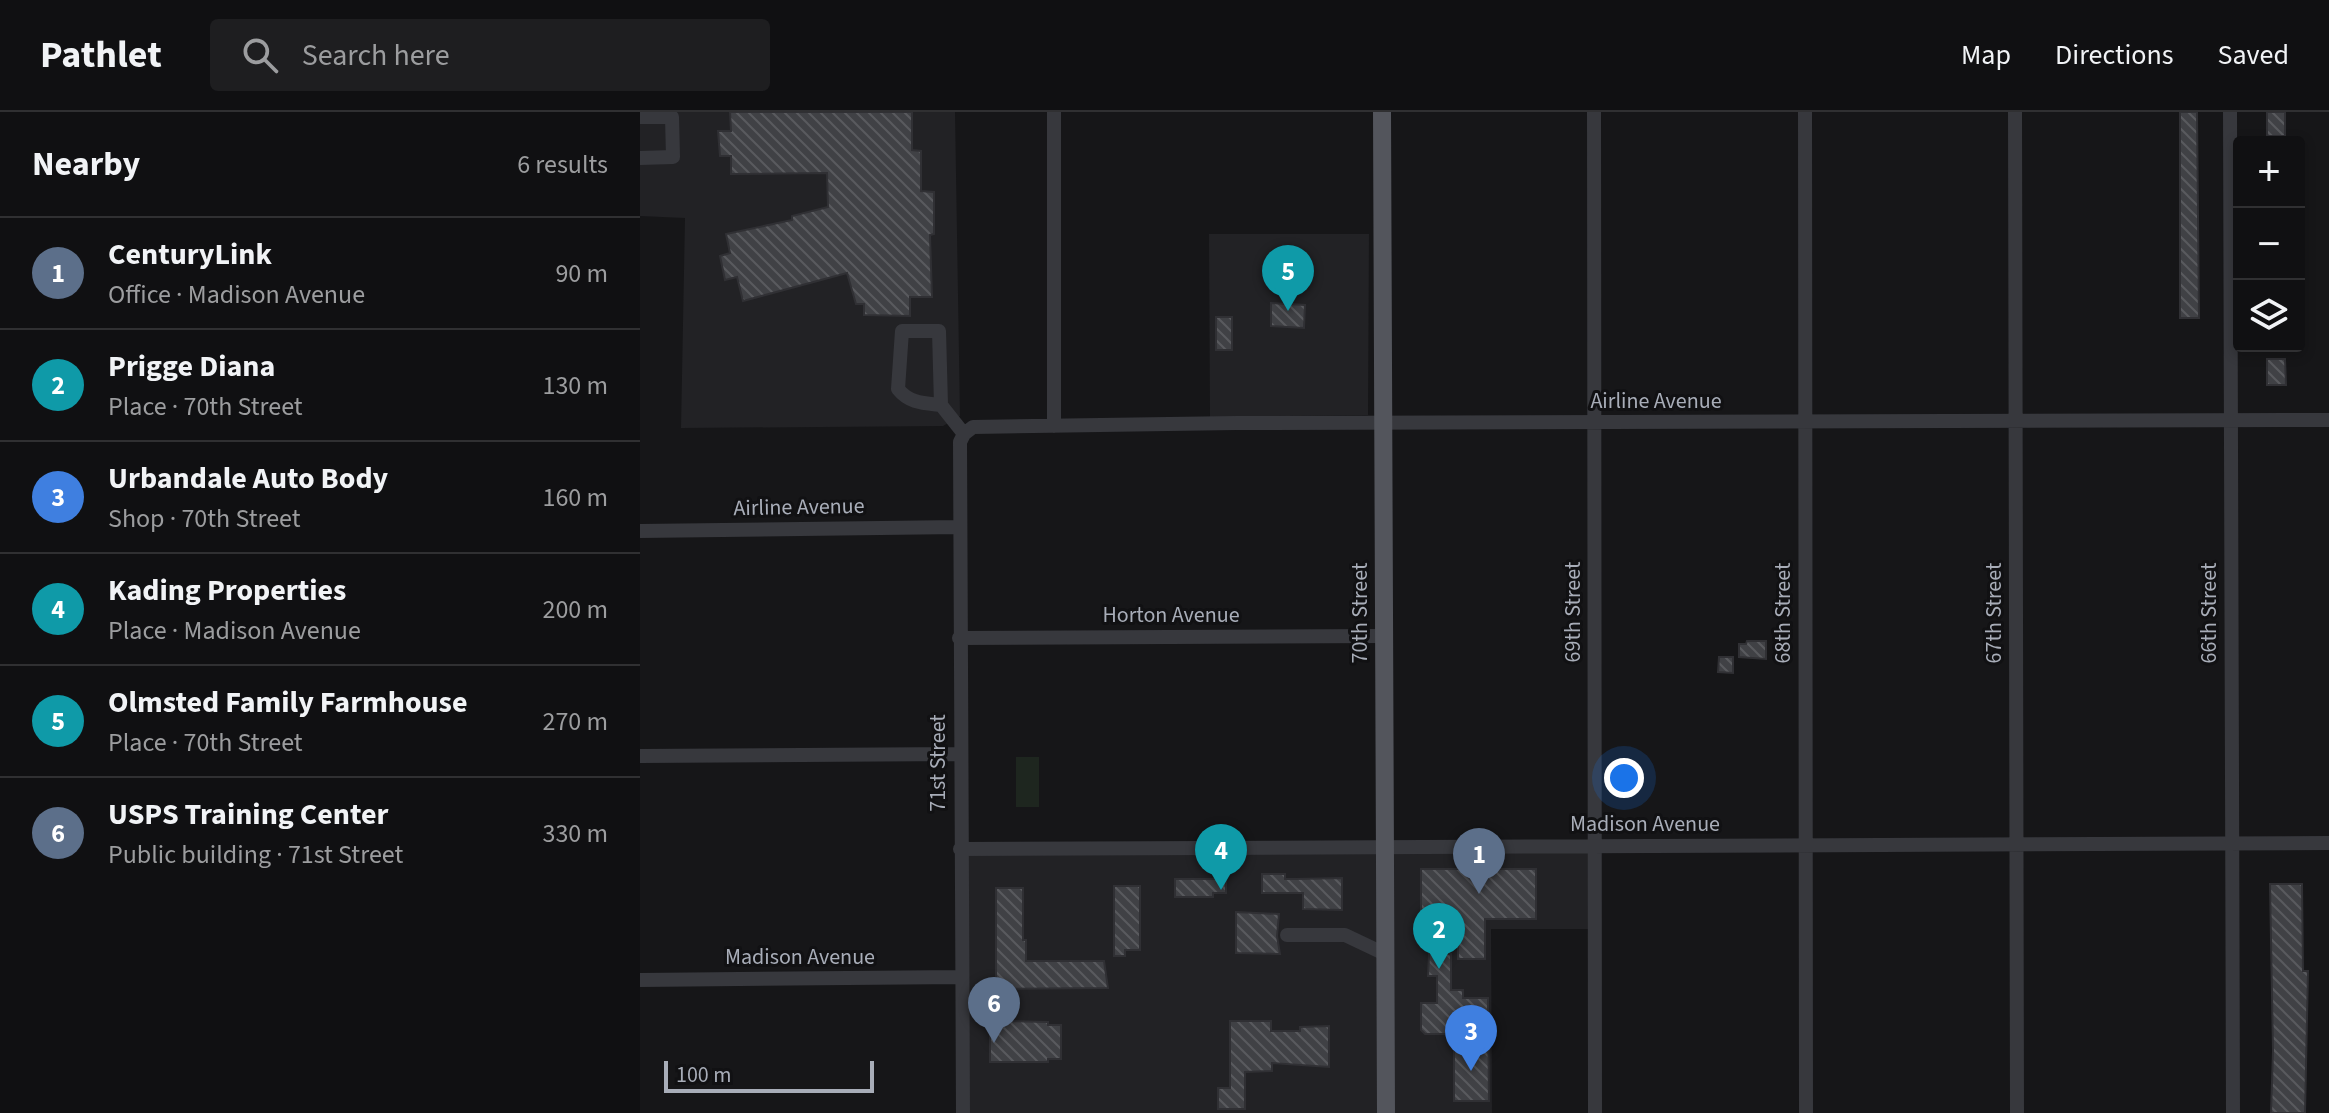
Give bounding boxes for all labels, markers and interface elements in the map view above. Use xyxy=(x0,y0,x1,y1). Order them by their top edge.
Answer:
search box xyxy=(210,19,770,91)
text: Pathlet xyxy=(40,28,162,82)
icon: search xyxy=(238,33,282,77)
text: Search here xyxy=(302,34,450,77)
text: Map xyxy=(1961,35,2011,75)
text: Directions xyxy=(2055,35,2174,75)
text: Saved xyxy=(2218,35,2289,75)
map controls xyxy=(2233,136,2305,352)
button: + xyxy=(2233,136,2305,208)
text: Nearby xyxy=(32,140,140,189)
text: 6 results xyxy=(517,146,608,183)
button: − xyxy=(2233,208,2305,280)
text: CenturyLink xyxy=(108,233,272,276)
pin: 5 xyxy=(1262,245,1314,311)
text: 1 xyxy=(51,255,65,292)
text: 90 m xyxy=(555,255,608,292)
text: Office · Madison Avenue xyxy=(108,276,365,313)
button: layers xyxy=(2233,280,2305,352)
text: Prigge Diana xyxy=(108,345,275,388)
text: 2 xyxy=(51,367,65,404)
text: 130 m xyxy=(542,367,608,404)
street label: Airline Avenue xyxy=(1590,385,1722,417)
text: Place · 70th Street xyxy=(108,388,303,425)
text: Urbandale Auto Body xyxy=(108,457,388,500)
text: 3 xyxy=(51,479,65,516)
text: 160 m xyxy=(542,479,608,516)
street label: Airline Avenue xyxy=(733,490,865,524)
text: Shop · 70th Street xyxy=(108,500,301,537)
street label: 69th Street xyxy=(1557,561,1589,662)
street label: 70th Street xyxy=(1344,562,1376,663)
street label: 68th Street xyxy=(1767,562,1799,663)
street label: 67th Street xyxy=(1978,562,2010,663)
street label: 66th Street xyxy=(2193,562,2225,663)
text: Kading Properties xyxy=(108,569,346,612)
text: 4 xyxy=(51,591,65,628)
text: 200 m xyxy=(542,591,608,628)
street label: Horton Avenue xyxy=(1102,599,1240,631)
text: Place · Madison Avenue xyxy=(108,612,361,649)
text: Olmsted Family Farmhouse xyxy=(108,681,467,724)
text: 5 xyxy=(51,703,65,740)
text: 270 m xyxy=(542,703,608,740)
street label: 71st Street xyxy=(922,714,954,812)
text: Place · 70th Street xyxy=(108,724,303,761)
your location xyxy=(1604,758,1644,798)
text: USPS Training Center xyxy=(108,793,388,836)
street label: Madison Avenue xyxy=(1570,808,1720,840)
text: 6 xyxy=(51,815,65,852)
text: 330 m xyxy=(542,815,608,852)
pin: 4 xyxy=(1195,824,1247,890)
pin: 1 xyxy=(1453,828,1505,894)
text: Public building · 71st Street xyxy=(108,836,403,873)
pin: 2 xyxy=(1413,903,1465,969)
street label: Madison Avenue xyxy=(725,941,875,973)
pin: 6 xyxy=(968,977,1020,1043)
pin: 3 xyxy=(1445,1005,1497,1071)
scale bar xyxy=(664,1057,874,1093)
text: 100 m xyxy=(676,1059,731,1091)

